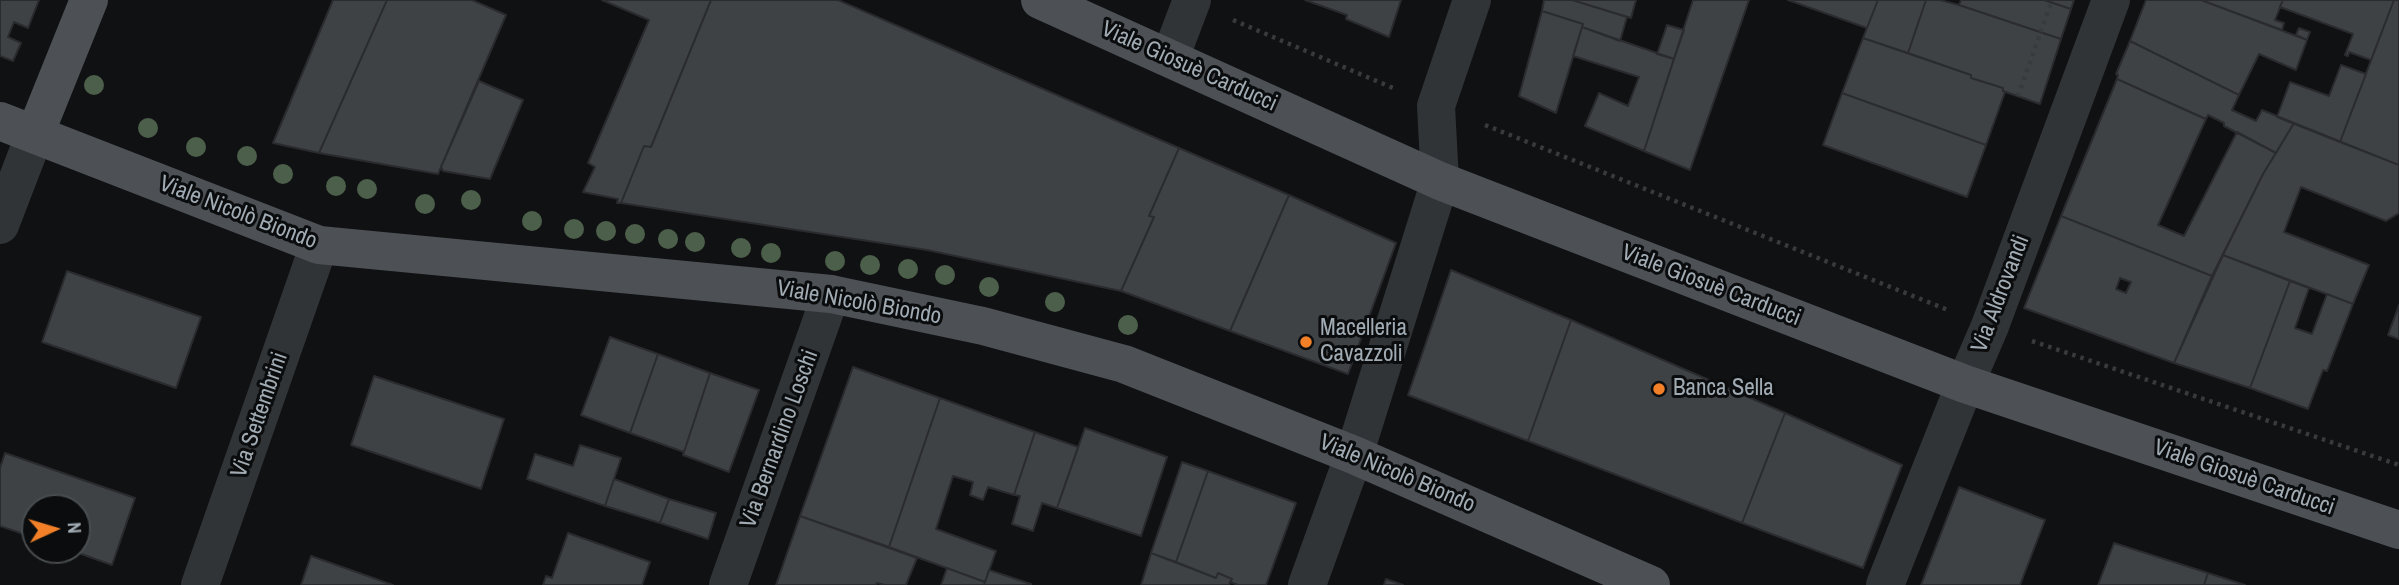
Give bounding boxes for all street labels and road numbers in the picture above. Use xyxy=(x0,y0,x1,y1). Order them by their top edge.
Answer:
street label: Viale Giosuè Carducci xyxy=(1097,16,1281,118)
street label: Viale Nicolò Biondo xyxy=(155,170,321,256)
street label: Via Aldrovandi xyxy=(1966,231,2036,357)
street label: Viale Giosuè Carducci xyxy=(1618,239,1804,333)
street label: Viale Nicolò Biondo xyxy=(775,275,943,331)
street label: Via Bernardino Loschi xyxy=(735,346,825,532)
street label: Via Settembrini xyxy=(226,349,294,481)
street label: Viale Nicolò Biondo xyxy=(1315,429,1479,519)
street label: Viale Giosuè Carducci xyxy=(2150,434,2338,522)

